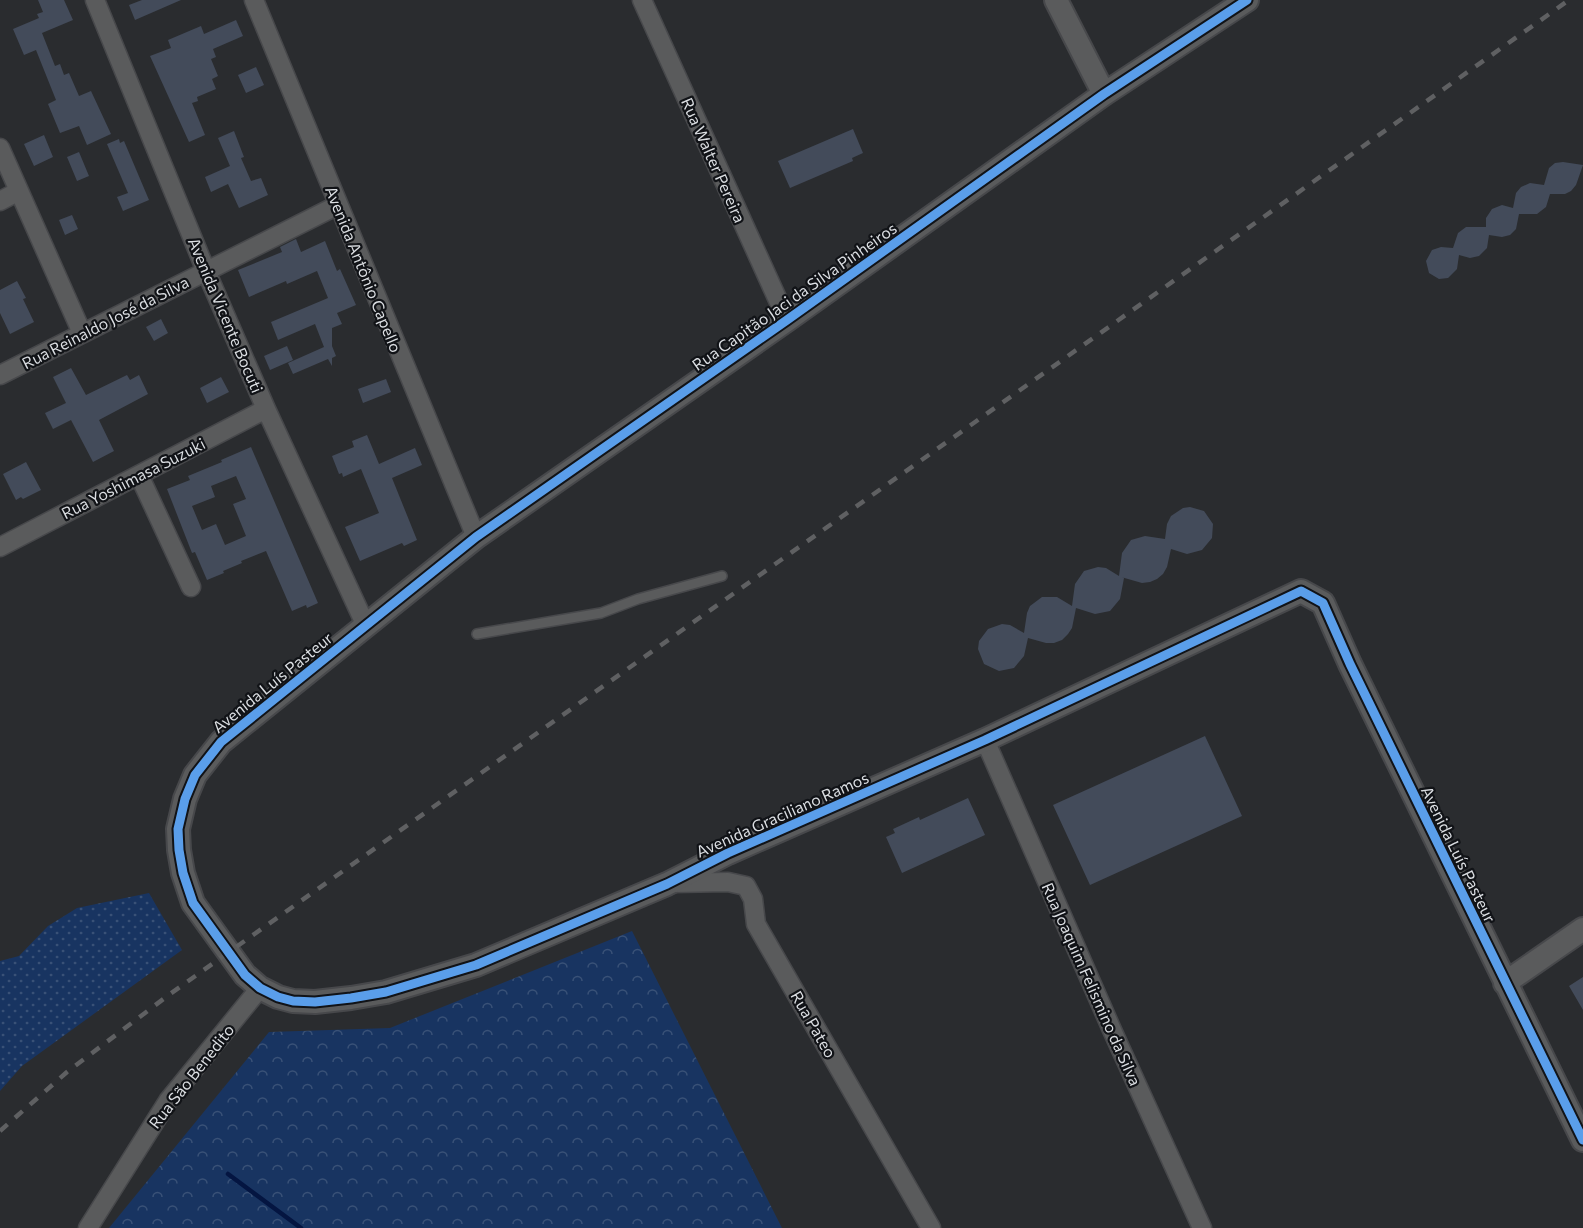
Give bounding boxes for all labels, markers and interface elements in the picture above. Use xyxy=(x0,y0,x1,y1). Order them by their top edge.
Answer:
street label: Rua Walter Pereira xyxy=(678,95,750,225)
street label: Avenida Antônio Capello xyxy=(322,183,406,355)
street label: Rua Capitão Jaci da Silva Pinheiros xyxy=(688,218,900,374)
street label: Avenida Vicente Bocuti xyxy=(185,235,267,395)
street label: Rua Reinaldo José da Silva xyxy=(18,272,192,372)
street label: Rua Yoshimasa Suzuki xyxy=(58,433,208,523)
street label: Avenida Luís Pasteur xyxy=(208,627,336,736)
street label: Avenida Graciliano Ramos xyxy=(693,767,871,861)
street label: Avenida Luís Pasteur xyxy=(1418,783,1500,926)
street label: Rua Joaquim Felismino da Silva xyxy=(1039,880,1145,1088)
street label: Rua Pateo xyxy=(787,987,841,1061)
street label: Rua São Benedito xyxy=(144,1020,238,1132)

